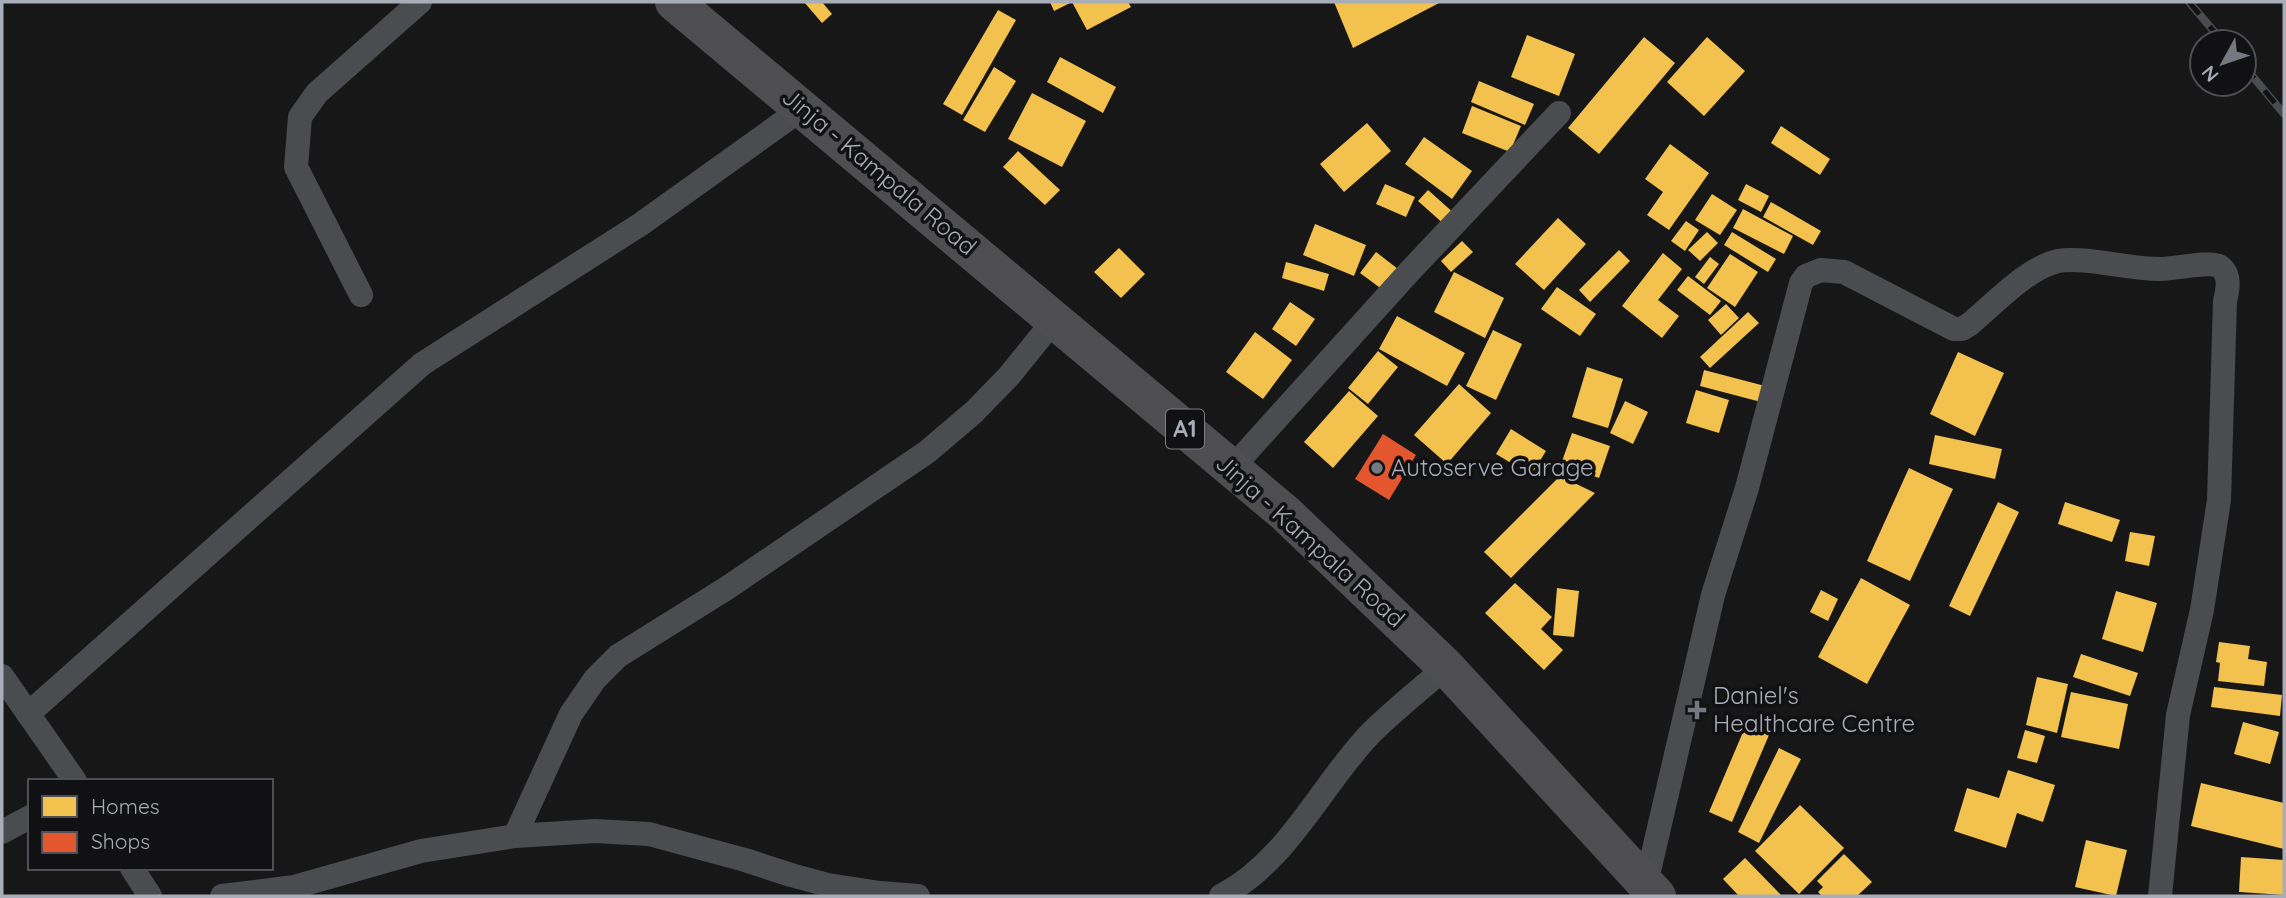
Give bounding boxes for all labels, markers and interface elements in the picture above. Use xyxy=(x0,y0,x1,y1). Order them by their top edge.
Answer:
north arrow xyxy=(2188,28,2258,98)
text: N xyxy=(2196,61,2224,87)
street label: Jinja - Kampala Road xyxy=(777,81,983,261)
road number: A1 xyxy=(1166,410,1204,448)
street label: Jinja - Kampala Road xyxy=(1210,447,1411,633)
place label: Autoserve Garage xyxy=(1391,452,1594,482)
marker: Autoserve Garage xyxy=(1369,460,1385,476)
place label: Daniel's Healthcare Centre xyxy=(1713,680,1915,738)
marker: Daniel's Healthcare Centre xyxy=(1687,700,1707,720)
legend xyxy=(28,779,273,870)
text: Homes xyxy=(91,793,160,819)
text: Shops xyxy=(91,828,150,854)

